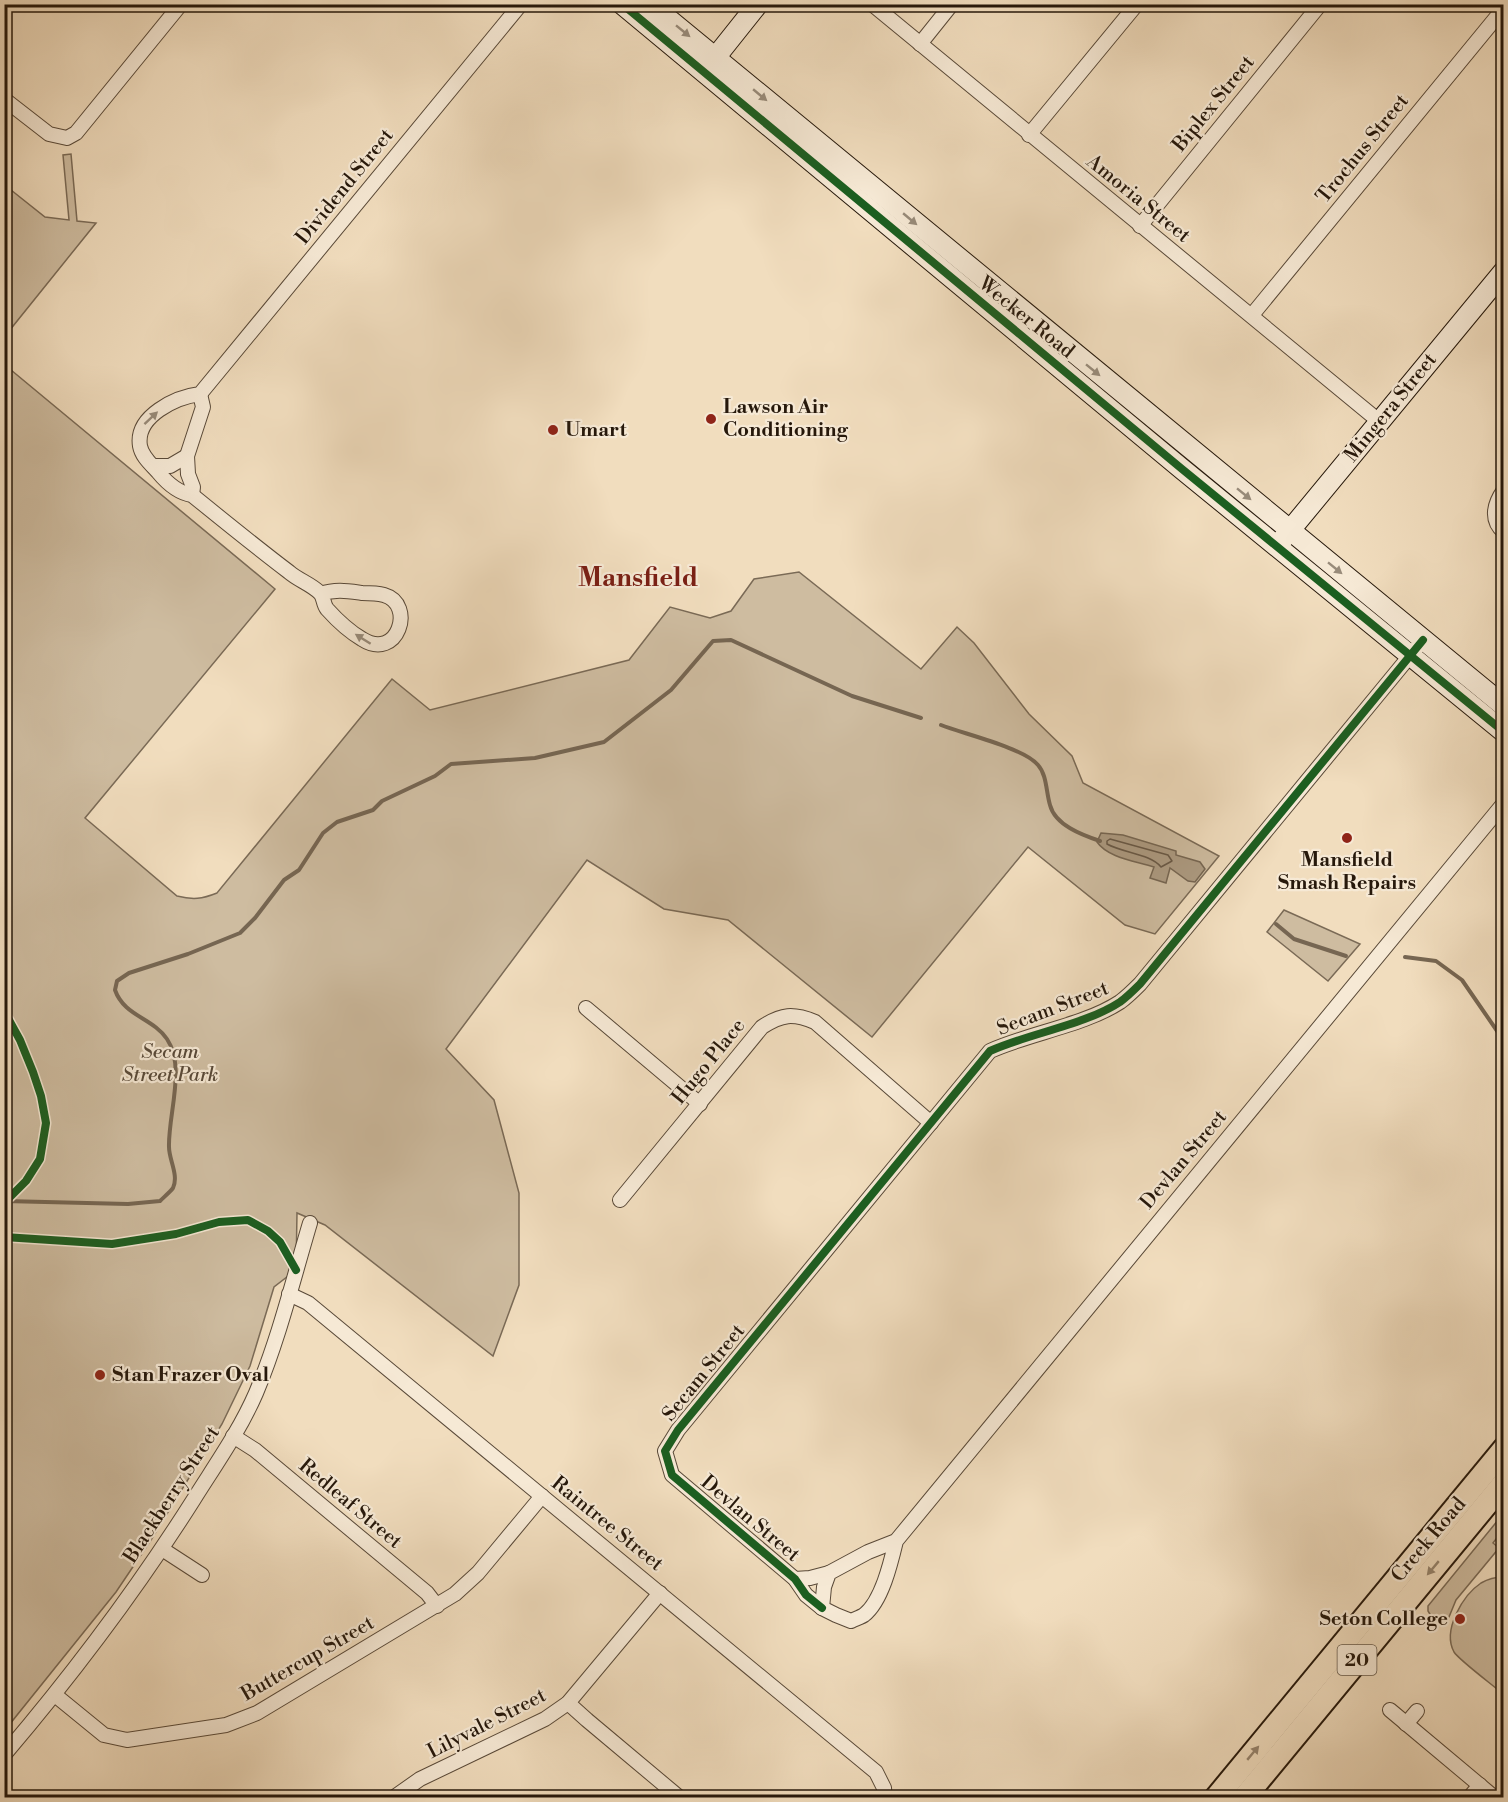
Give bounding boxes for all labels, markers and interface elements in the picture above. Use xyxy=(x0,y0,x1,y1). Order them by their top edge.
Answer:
one-way arrow xyxy=(675,24,690,37)
street label: Biplex Street xyxy=(1167,51,1260,158)
one-way arrow xyxy=(752,88,767,101)
street label: Trochus Street xyxy=(1311,89,1415,209)
street label: Dividend Street xyxy=(291,124,399,250)
street label: Amoria Street xyxy=(1080,149,1195,249)
one-way arrow xyxy=(902,213,918,226)
street label: Wecker Road xyxy=(972,271,1080,365)
street label: Mingera Street xyxy=(1339,348,1443,468)
one-way arrow xyxy=(1086,363,1101,376)
place label: Lawson Air Conditioning xyxy=(723,395,848,443)
one-way arrow xyxy=(143,411,158,425)
marker: Lawson Air Conditioning xyxy=(704,412,718,426)
place label: Umart xyxy=(565,418,628,443)
marker: Umart xyxy=(546,423,560,437)
one-way arrow xyxy=(1236,487,1252,500)
one-way arrow xyxy=(1327,561,1342,574)
district label: Mansfield xyxy=(578,562,698,594)
one-way arrow xyxy=(355,633,372,644)
marker: Mansfield Smash Repairs xyxy=(1340,831,1354,845)
place label: Mansfield Smash Repairs xyxy=(1278,848,1416,896)
street label: Secam Street xyxy=(994,976,1112,1042)
street label: Hugo Place xyxy=(667,1014,751,1110)
park label: Secam Street Park xyxy=(122,1040,218,1088)
street label: Devlan Street xyxy=(1135,1105,1233,1215)
street label: Secam Street xyxy=(657,1319,751,1427)
place label: Stan Frazer Oval xyxy=(112,1363,269,1388)
marker: Stan Frazer Oval xyxy=(93,1368,107,1382)
street label: Blackberry Street xyxy=(118,1422,226,1569)
street label: Redleaf Street xyxy=(293,1454,407,1554)
street label: Devlan Street xyxy=(695,1470,805,1568)
street label: Raintree Street xyxy=(546,1471,668,1577)
street label: Creek Road xyxy=(1386,1492,1472,1588)
one-way arrow xyxy=(1427,1560,1440,1576)
place label: Seton College xyxy=(1319,1607,1448,1632)
street label: Buttercup Street xyxy=(236,1611,379,1708)
marker: Seton College xyxy=(1453,1612,1467,1626)
road number: 20 xyxy=(1338,1645,1376,1675)
street label: Lilyvale Street xyxy=(423,1683,551,1765)
one-way arrow xyxy=(1247,1745,1260,1761)

